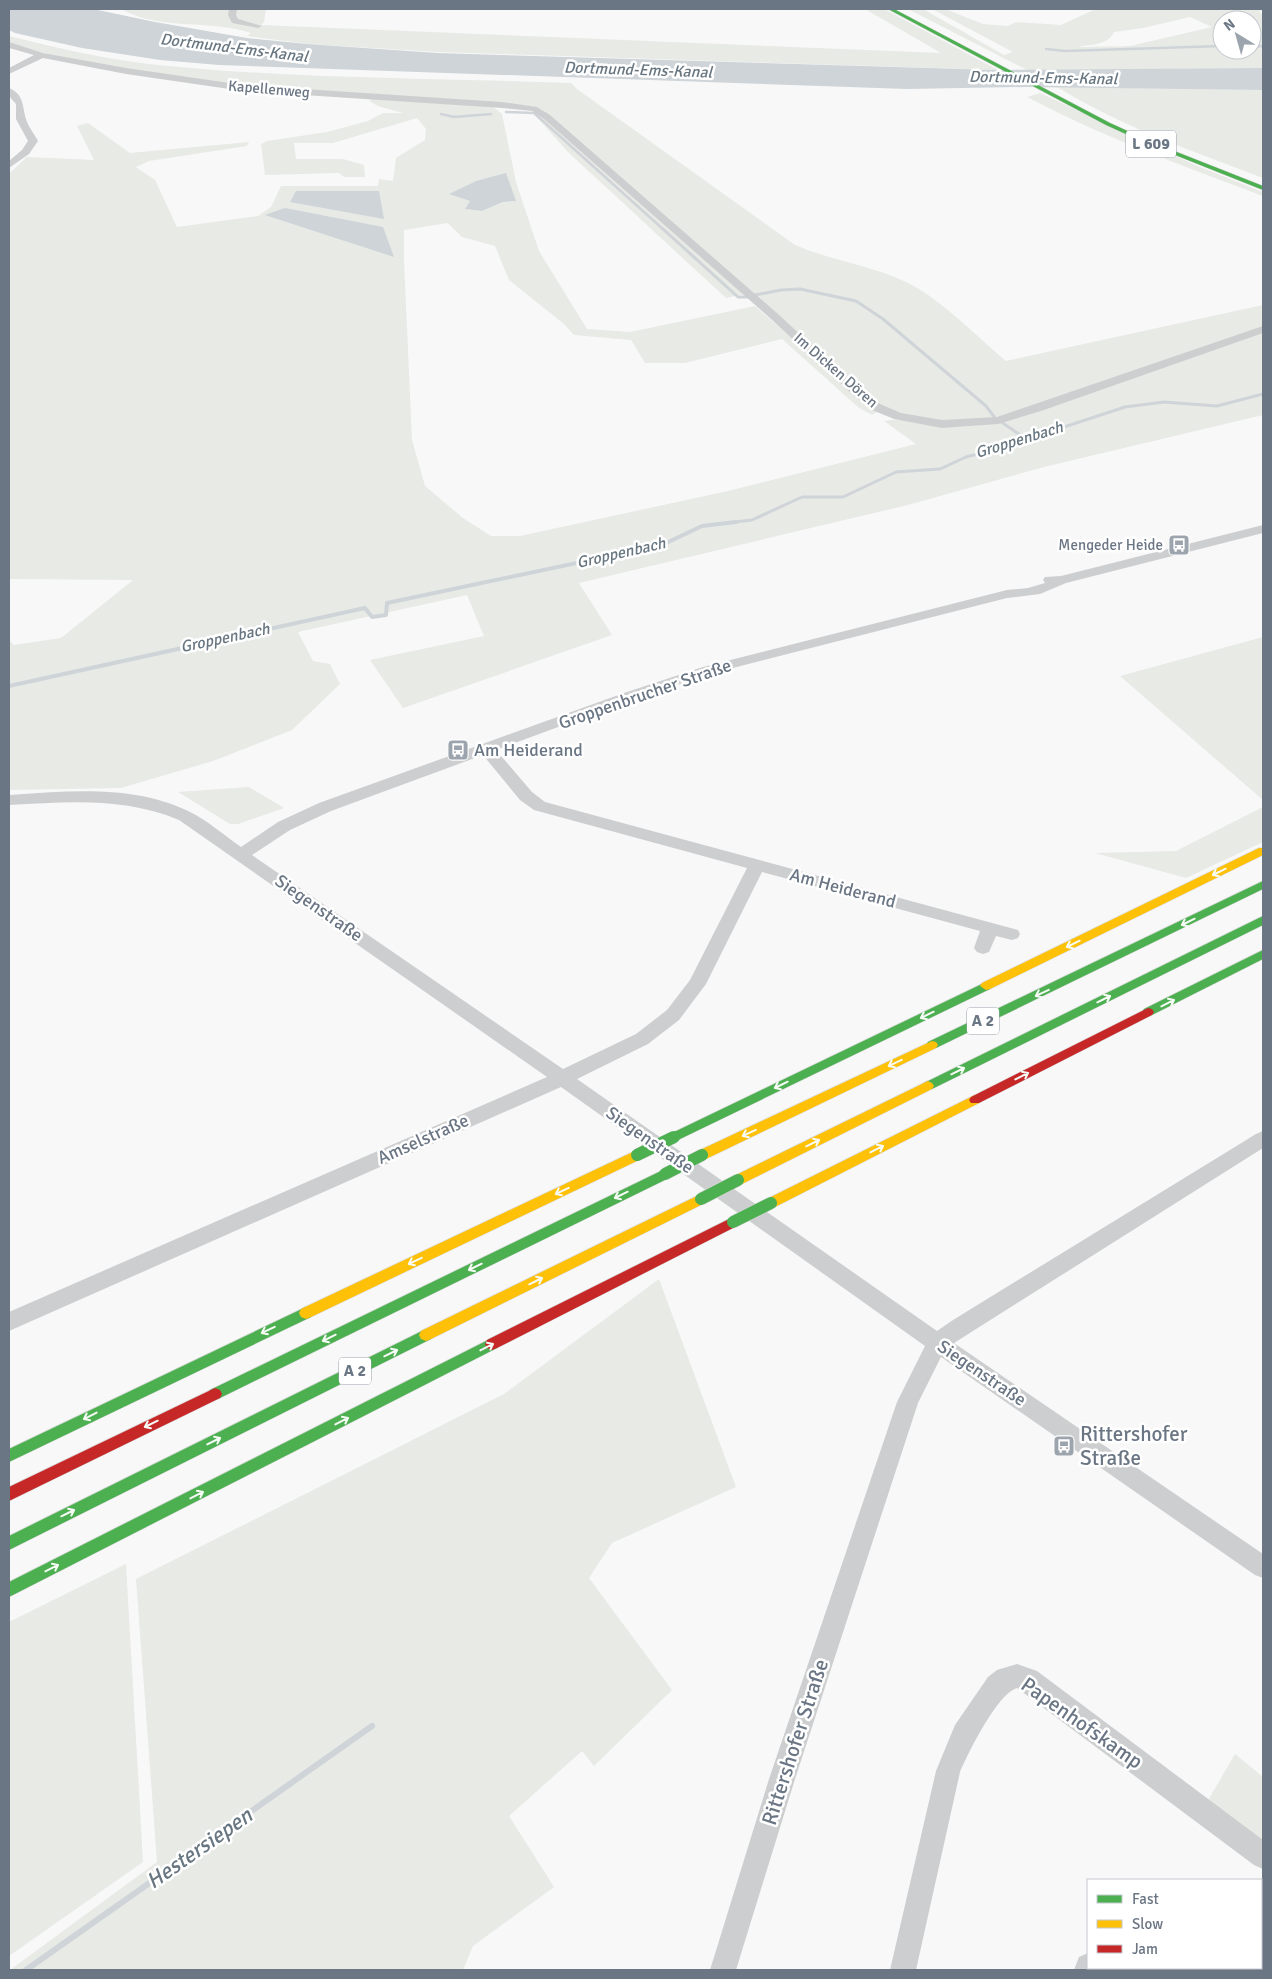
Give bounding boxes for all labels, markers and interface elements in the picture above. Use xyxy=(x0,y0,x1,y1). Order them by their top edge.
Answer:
north arrow xyxy=(1212,10,1262,60)
text: N xyxy=(1220,15,1238,35)
water label: Dortmund-Ems-Kanal xyxy=(159,29,310,67)
water label: Dortmund-Ems-Kanal xyxy=(563,57,714,83)
water label: Dortmund-Ems-Kanal xyxy=(969,67,1119,89)
street label: Kapellenweg xyxy=(227,76,311,102)
road number: L 609 xyxy=(1126,130,1176,158)
street label: Im Dicken Dören xyxy=(790,329,882,411)
water label: Groppenbach xyxy=(973,417,1066,463)
water label: Groppenbach xyxy=(575,533,669,573)
bus stop icon: Mengeder Heide xyxy=(1167,533,1191,557)
place label: Mengeder Heide xyxy=(1058,536,1163,554)
water label: Groppenbach xyxy=(179,619,273,657)
street label: Groppenbrucher Straße xyxy=(556,654,734,734)
bus stop icon: Am Heiderand xyxy=(446,738,470,762)
place label: Am Heiderand xyxy=(474,739,583,761)
street label: Am Heiderand xyxy=(788,863,898,913)
one-way arrow xyxy=(1212,868,1227,878)
street label: Siegenstraße xyxy=(271,870,367,946)
one-way arrow xyxy=(1181,918,1196,927)
one-way arrow xyxy=(1066,940,1081,949)
one-way arrow xyxy=(1035,989,1050,998)
one-way arrow xyxy=(1096,994,1111,1003)
one-way arrow xyxy=(1160,998,1175,1008)
road number: A 2 xyxy=(967,1008,999,1034)
one-way arrow xyxy=(920,1011,935,1020)
one-way arrow xyxy=(888,1059,903,1068)
one-way arrow xyxy=(950,1066,965,1075)
one-way arrow xyxy=(1015,1071,1030,1081)
one-way arrow xyxy=(774,1081,789,1091)
street label: Siegenstraße xyxy=(602,1102,698,1178)
street label: Amselstraße xyxy=(374,1109,472,1169)
one-way arrow xyxy=(742,1129,757,1138)
one-way arrow xyxy=(805,1138,820,1147)
one-way arrow xyxy=(870,1144,885,1154)
one-way arrow xyxy=(555,1187,570,1196)
one-way arrow xyxy=(614,1191,629,1201)
one-way arrow xyxy=(408,1256,423,1266)
one-way arrow xyxy=(468,1262,483,1272)
one-way arrow xyxy=(528,1276,543,1285)
one-way arrow xyxy=(261,1326,276,1336)
one-way arrow xyxy=(322,1334,337,1343)
street label: Siegenstraße xyxy=(933,1335,1031,1411)
one-way arrow xyxy=(479,1342,494,1352)
one-way arrow xyxy=(383,1348,398,1358)
road number: A 2 xyxy=(339,1358,371,1384)
one-way arrow xyxy=(83,1412,98,1421)
one-way arrow xyxy=(334,1416,349,1425)
one-way arrow xyxy=(144,1420,159,1430)
place label: Rittershofer Straße xyxy=(1080,1421,1188,1471)
bus stop icon: Rittershofer Straße xyxy=(1052,1434,1076,1458)
one-way arrow xyxy=(206,1436,221,1446)
one-way arrow xyxy=(189,1490,204,1499)
one-way arrow xyxy=(60,1508,75,1518)
one-way arrow xyxy=(44,1563,59,1572)
street label: Rittershofer Straße xyxy=(756,1656,834,1828)
street label: Papenhofskamp xyxy=(1016,1671,1148,1775)
water label: Hestersiepen xyxy=(141,1801,258,1894)
legend xyxy=(1087,1879,1262,1969)
text: Fast xyxy=(1132,1890,1159,1908)
text: Slow xyxy=(1132,1915,1163,1933)
text: Jam xyxy=(1132,1940,1158,1958)

